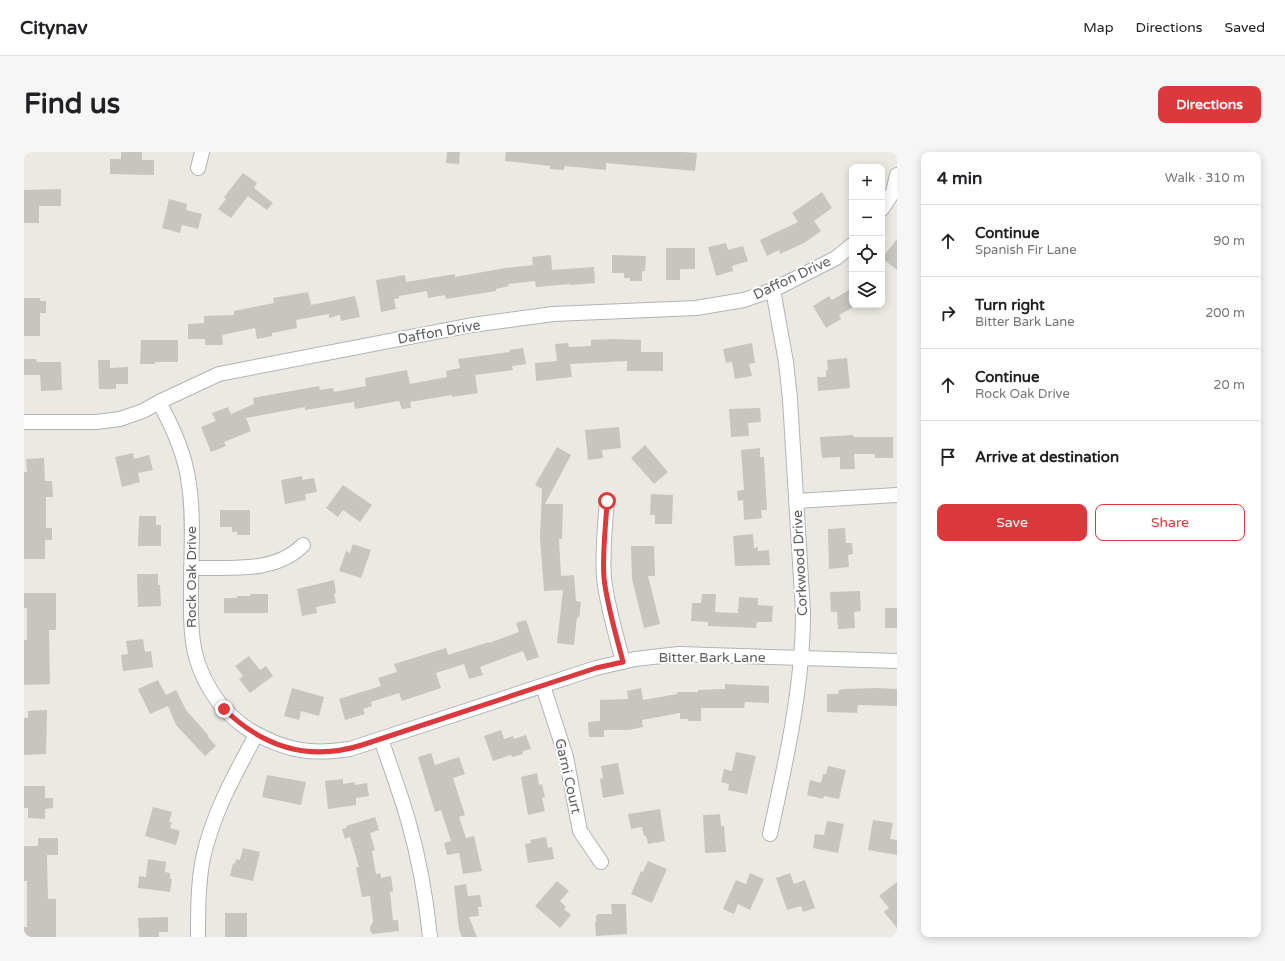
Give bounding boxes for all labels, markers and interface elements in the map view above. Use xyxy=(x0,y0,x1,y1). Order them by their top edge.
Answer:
text: Citynav xyxy=(20,17,87,39)
text: Map xyxy=(1083,19,1114,36)
text: Directions xyxy=(1136,19,1203,36)
text: Saved xyxy=(1225,19,1265,36)
button: Directions xyxy=(1158,86,1261,123)
text: Find us xyxy=(24,87,120,121)
map controls xyxy=(849,164,885,308)
button: + xyxy=(849,164,885,200)
text: 4 min xyxy=(937,168,982,189)
text: Walk · 310 m xyxy=(1165,170,1245,186)
button: − xyxy=(849,200,885,236)
text: Continue xyxy=(975,224,1039,242)
icon: ahead xyxy=(937,230,959,252)
text: 90 m xyxy=(1213,233,1245,249)
button: locate xyxy=(849,236,885,272)
text: Spanish Fir Lane xyxy=(975,242,1077,258)
street label: Daffon Drive xyxy=(750,253,834,303)
button: layers xyxy=(849,272,885,308)
text: Turn right xyxy=(975,296,1045,314)
icon: right xyxy=(937,302,959,324)
text: 200 m xyxy=(1205,305,1245,321)
text: Bitter Bark Lane xyxy=(975,314,1075,330)
street label: Daffon Drive xyxy=(396,316,482,348)
text: Continue xyxy=(975,368,1039,386)
icon: ahead xyxy=(937,374,959,396)
text: 20 m xyxy=(1213,377,1245,393)
text: Rock Oak Drive xyxy=(975,386,1070,402)
icon: arrive xyxy=(937,446,959,468)
text: Arrive at destination xyxy=(975,448,1119,466)
route start xyxy=(598,492,616,510)
button: Save xyxy=(937,504,1087,541)
button: Share xyxy=(1095,504,1245,541)
street label: Corkwood Drive xyxy=(789,510,811,616)
street label: Rock Oak Drive xyxy=(183,526,200,628)
street label: Bitter Bark Lane xyxy=(658,649,766,666)
route end xyxy=(215,700,233,718)
street label: Garni Court xyxy=(551,737,585,816)

